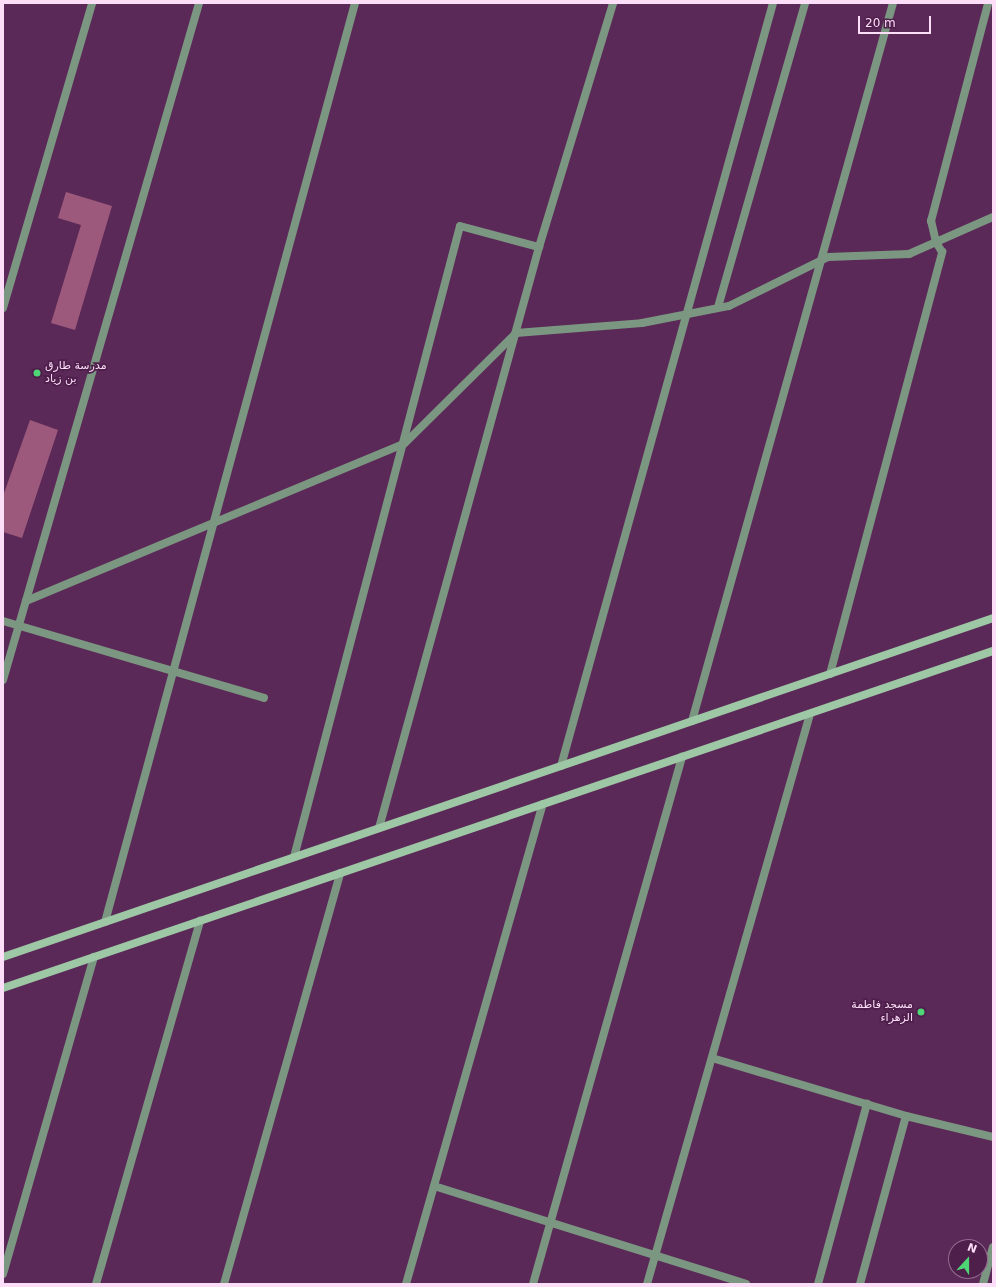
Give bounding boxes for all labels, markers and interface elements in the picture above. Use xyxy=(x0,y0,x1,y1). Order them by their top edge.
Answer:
scale bar xyxy=(860,8,933,34)
text: 20 m xyxy=(865,16,896,30)
place label: مدرسة طارق بن زياد xyxy=(45,360,107,386)
marker: مدرسة طارق بن زياد xyxy=(32,368,42,378)
place label: مسجد فاطمة الزهراء xyxy=(851,999,913,1025)
marker: مسجد فاطمة الزهراء xyxy=(916,1007,926,1017)
north arrow xyxy=(948,1239,988,1279)
text: N xyxy=(965,1241,979,1256)

